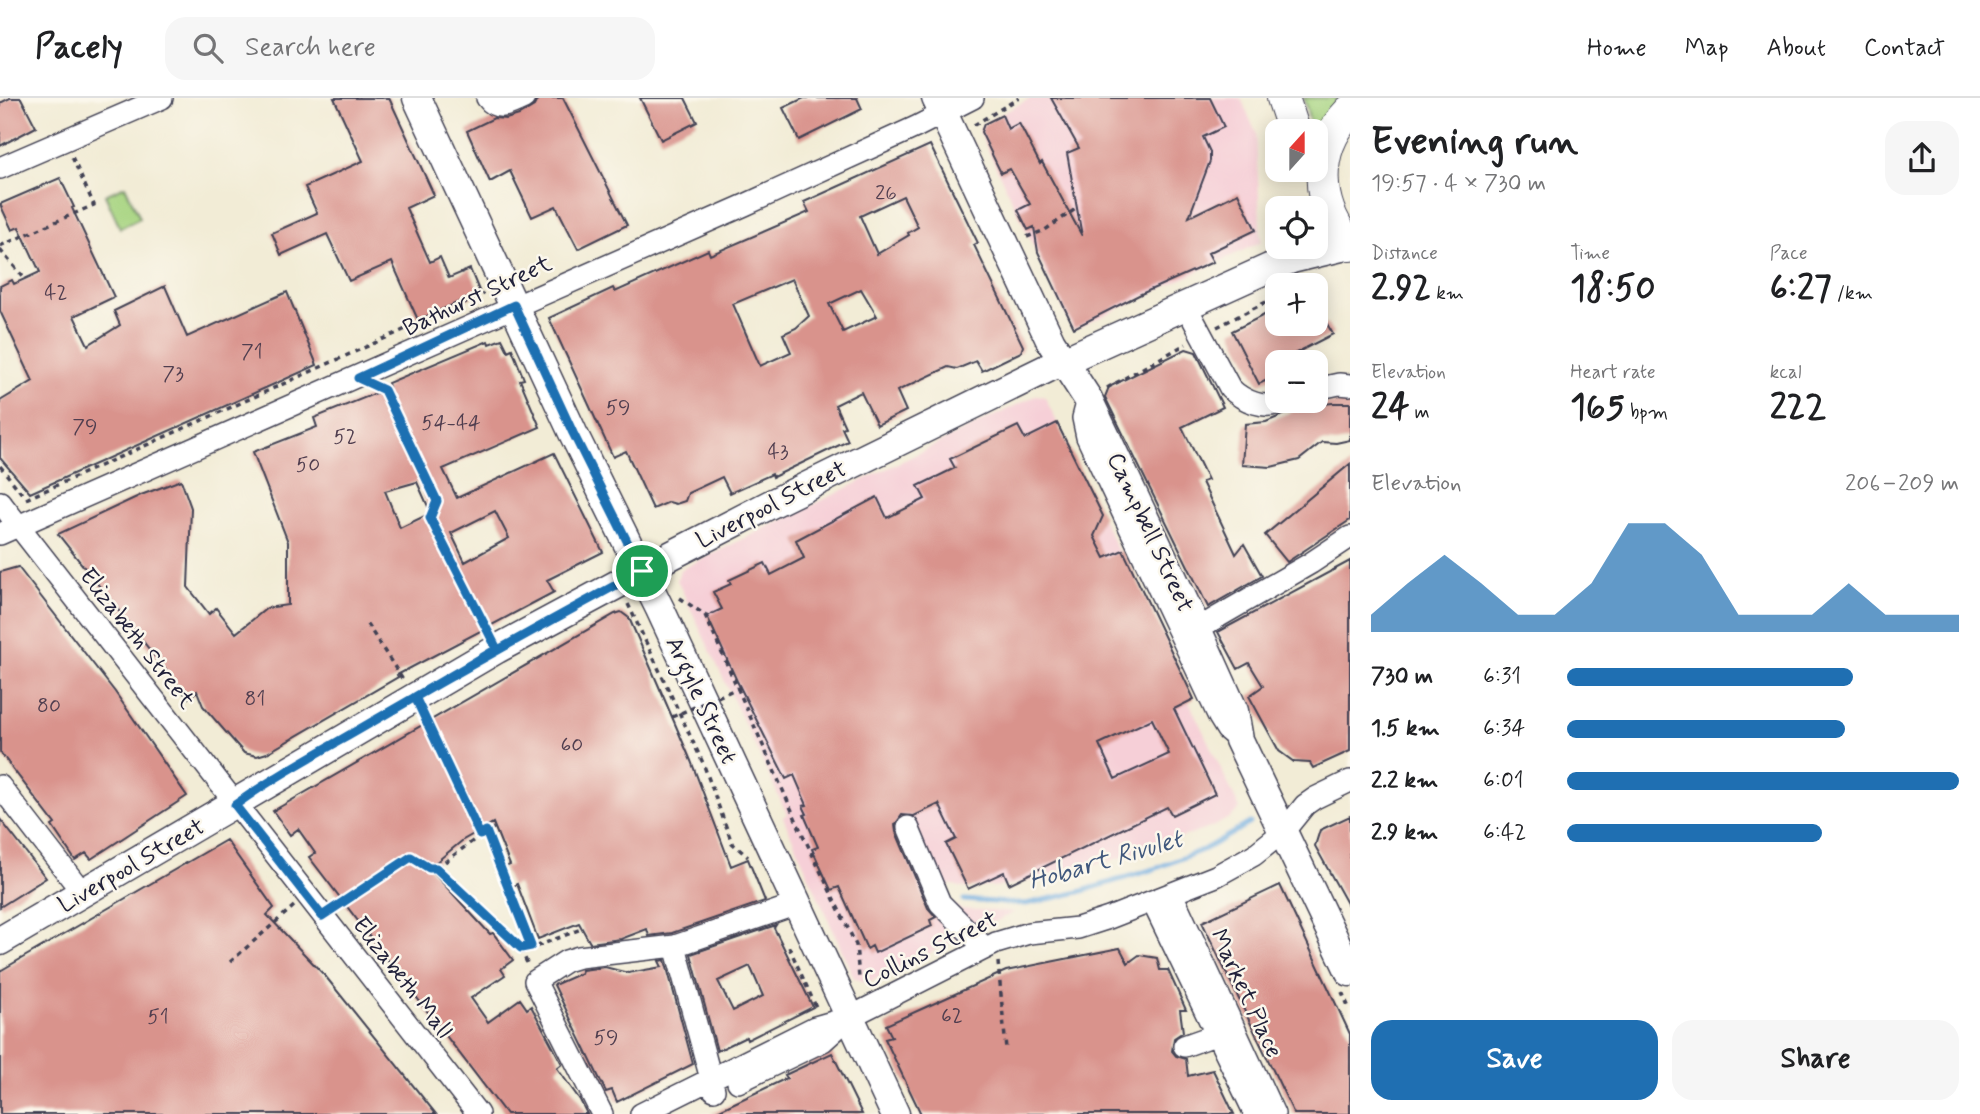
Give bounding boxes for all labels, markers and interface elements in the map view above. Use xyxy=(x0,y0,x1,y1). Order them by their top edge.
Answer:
search box xyxy=(165,17,655,80)
text: Pacely xyxy=(35,26,123,70)
icon: search xyxy=(189,29,227,67)
text: Search here xyxy=(245,31,376,65)
text: Home xyxy=(1587,33,1647,64)
text: Map xyxy=(1685,33,1729,64)
text: About xyxy=(1767,33,1826,64)
text: Contact xyxy=(1864,33,1945,64)
text: Evening run xyxy=(1371,118,1578,167)
north arrow xyxy=(1265,119,1328,182)
map controls xyxy=(1265,119,1328,413)
button: share xyxy=(1885,121,1959,195)
text: 19:57 · 4 × 730 m xyxy=(1371,169,1546,199)
house number: 26 xyxy=(875,179,897,207)
button: locate xyxy=(1265,196,1328,259)
text: Distance xyxy=(1371,241,1438,266)
text: Time xyxy=(1570,241,1610,266)
text: Pace xyxy=(1770,241,1807,266)
street label: Bathurst Street xyxy=(398,248,557,344)
text: 2.92 xyxy=(1371,266,1431,312)
text: 18:50 xyxy=(1570,266,1656,312)
text: 6:27 xyxy=(1770,266,1832,312)
button: + xyxy=(1265,273,1328,336)
house number: 42 xyxy=(44,279,68,307)
text: km xyxy=(1431,281,1464,306)
text: /km xyxy=(1832,281,1873,306)
house number: 71 xyxy=(241,338,263,366)
button: − xyxy=(1265,350,1328,413)
house number: 73 xyxy=(162,360,184,388)
text: Elevation xyxy=(1371,360,1446,385)
text: Heart rate xyxy=(1570,360,1656,385)
text: kcal xyxy=(1770,360,1802,385)
text: 24 xyxy=(1371,385,1409,431)
text: 165 xyxy=(1570,385,1625,431)
text: 222 xyxy=(1770,385,1826,431)
house number: 59 xyxy=(605,394,631,422)
text: m xyxy=(1409,400,1430,425)
text: bpm xyxy=(1625,400,1668,425)
house number: 54-44 xyxy=(421,409,481,437)
house number: 79 xyxy=(72,413,98,441)
house number: 52 xyxy=(333,423,357,451)
house number: 43 xyxy=(767,438,789,466)
street label: Campbell Street xyxy=(1099,448,1200,618)
house number: 50 xyxy=(296,451,320,479)
street label: Liverpool Street xyxy=(691,454,852,557)
text: Elevation xyxy=(1371,469,1462,499)
text: 206–209 m xyxy=(1845,469,1959,499)
pin xyxy=(612,541,672,601)
icon: arrive xyxy=(623,552,661,590)
street label: Elizabeth Street xyxy=(72,562,202,716)
street label: Argyle Street xyxy=(655,632,744,771)
text: 730 m xyxy=(1371,662,1433,692)
text: 6:31 xyxy=(1483,662,1521,692)
house number: 81 xyxy=(245,685,265,713)
house number: 80 xyxy=(37,692,61,720)
text: 1.5 km xyxy=(1371,714,1440,744)
text: 6:34 xyxy=(1483,714,1525,744)
house number: 60 xyxy=(561,731,583,759)
text: 2.2 km xyxy=(1371,766,1438,796)
text: 6:01 xyxy=(1483,766,1524,796)
street label: Liverpool Street xyxy=(53,812,211,921)
text: 2.9 km xyxy=(1371,818,1438,848)
text: 6:42 xyxy=(1483,818,1526,848)
water label: Hobart Rivulet xyxy=(1025,822,1189,899)
street label: Collins Street xyxy=(858,904,1003,996)
street label: Elizabeth Mall xyxy=(345,911,459,1045)
street label: Market Place xyxy=(1202,924,1289,1063)
house number: 62 xyxy=(941,1002,963,1030)
house number: 51 xyxy=(147,1003,169,1031)
button: Save xyxy=(1371,1020,1658,1100)
button: Share xyxy=(1672,1020,1959,1100)
house number: 59 xyxy=(593,1024,619,1052)

